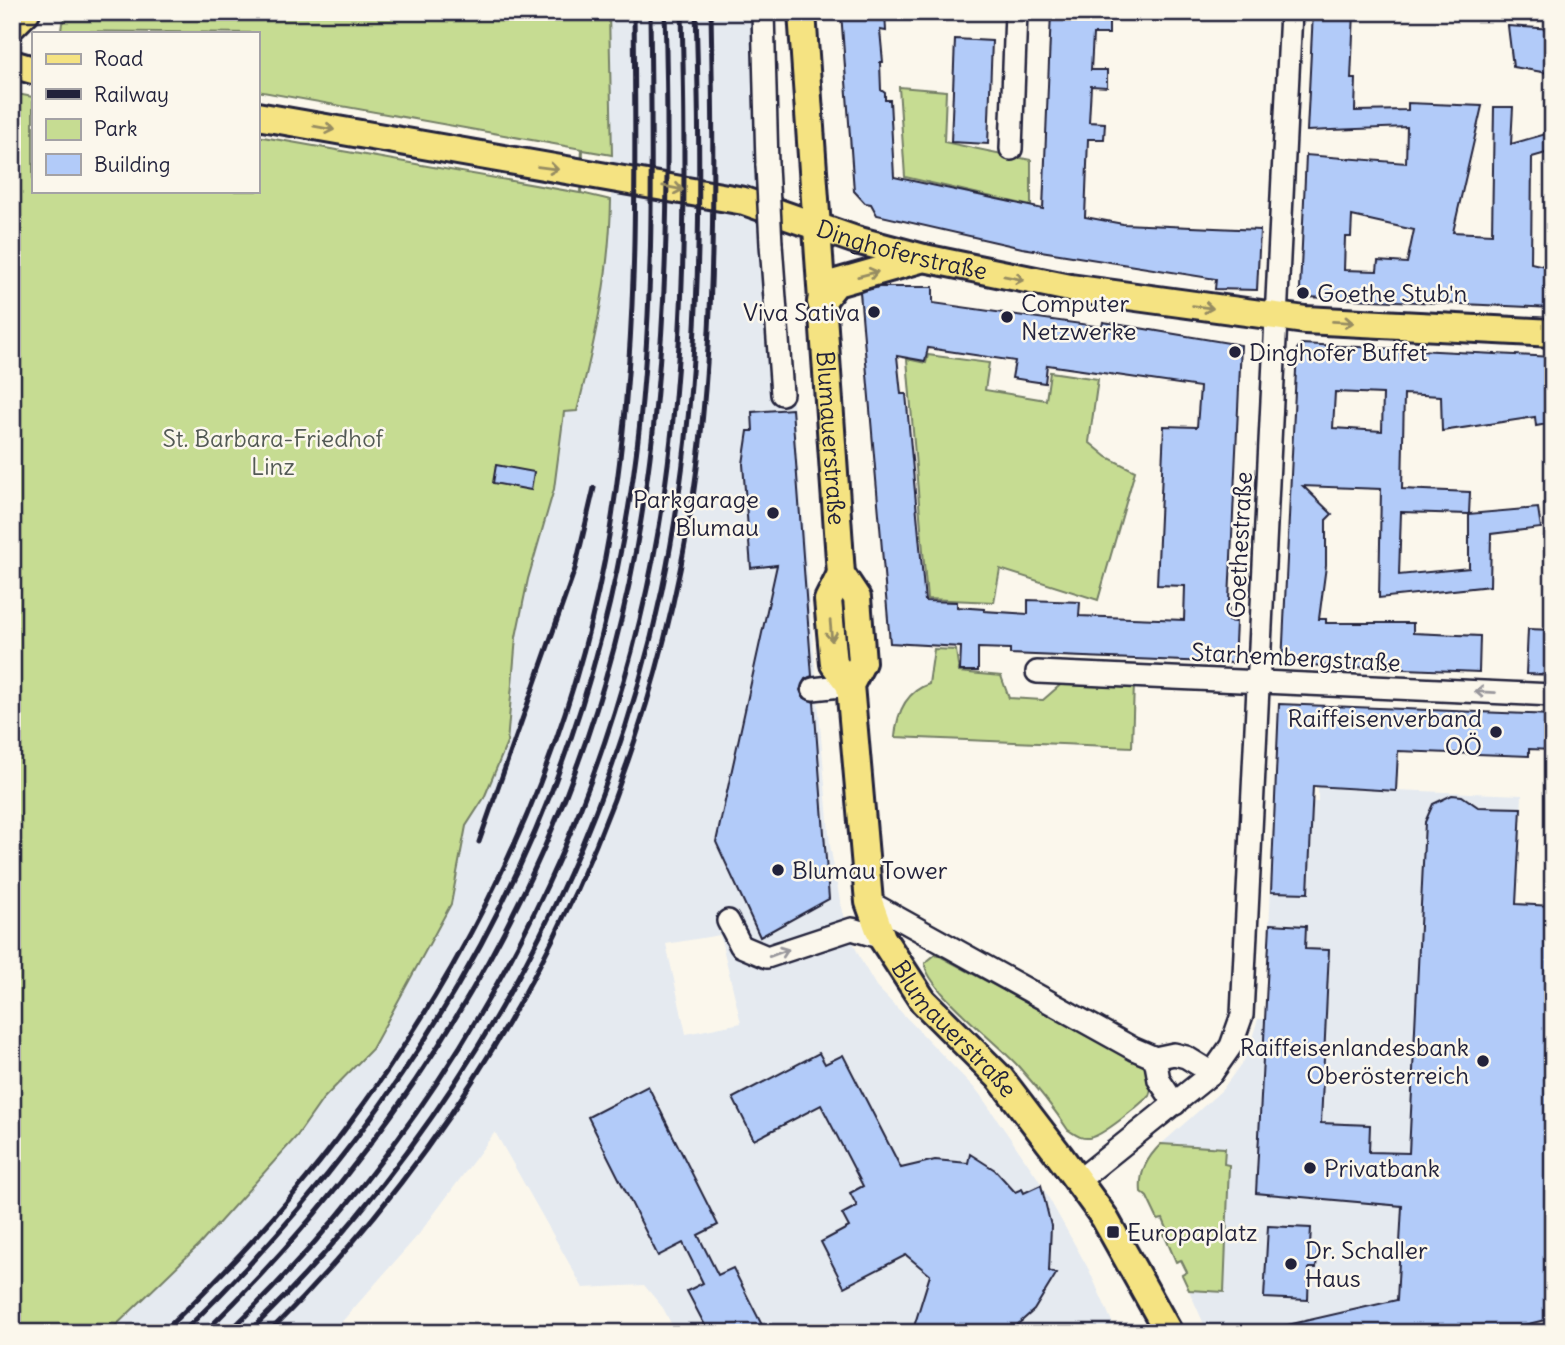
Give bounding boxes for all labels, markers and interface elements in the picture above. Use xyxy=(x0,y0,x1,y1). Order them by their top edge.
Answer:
legend xyxy=(32,32,259,192)
text: Road xyxy=(94,45,143,72)
text: Railway xyxy=(94,81,169,108)
text: Park xyxy=(94,115,137,142)
one-way arrow xyxy=(312,122,335,136)
text: Building xyxy=(94,151,170,178)
one-way arrow xyxy=(537,161,559,174)
one-way arrow xyxy=(661,182,684,195)
street label: Dinghoferstraße xyxy=(813,212,990,286)
one-way arrow xyxy=(856,267,879,280)
one-way arrow xyxy=(1002,272,1025,285)
place label: Goethe Stub'n xyxy=(1317,278,1468,308)
marker: Goethe Stub'n xyxy=(1295,285,1311,301)
place label: Computer Netzwerke xyxy=(1021,288,1136,346)
place label: Viva Sativa xyxy=(743,297,860,327)
one-way arrow xyxy=(1191,300,1214,313)
marker: Viva Sativa xyxy=(866,304,882,320)
marker: Computer Netzwerke xyxy=(999,309,1015,325)
one-way arrow xyxy=(1332,316,1355,329)
place label: Dinghofer Buffet xyxy=(1249,337,1427,367)
marker: Dinghofer Buffet xyxy=(1227,344,1243,360)
street label: Blumauerstraße xyxy=(811,350,853,526)
park label: St. Barbara-Friedhof Linz xyxy=(163,423,385,481)
street label: Goethestraße xyxy=(1220,471,1258,619)
place label: Parkgarage Blumau xyxy=(633,484,759,542)
marker: Parkgarage Blumau xyxy=(765,505,781,521)
one-way arrow xyxy=(825,619,838,641)
street label: Starhembergstraße xyxy=(1191,637,1401,677)
one-way arrow xyxy=(1473,685,1496,698)
place label: Raiffeisenverband OÖ xyxy=(1287,703,1482,761)
marker: Raiffeisenverband OÖ xyxy=(1488,724,1504,740)
place label: Blumau Tower xyxy=(792,855,948,885)
marker: Blumau Tower xyxy=(770,862,786,878)
one-way arrow xyxy=(767,945,789,958)
street label: Blumauerstraße xyxy=(885,954,1024,1103)
place label: Raiffeisenlandesbank Oberösterreich xyxy=(1240,1032,1469,1090)
marker: Raiffeisenlandesbank Oberösterreich xyxy=(1475,1053,1491,1069)
place label: Privatbank xyxy=(1324,1153,1440,1183)
marker: Privatbank xyxy=(1302,1160,1318,1176)
place label: Europaplatz xyxy=(1127,1217,1257,1247)
marker: Europaplatz xyxy=(1105,1224,1121,1240)
place label: Dr. Schaller Haus xyxy=(1305,1235,1428,1293)
marker: Dr. Schaller Haus xyxy=(1283,1256,1299,1272)

